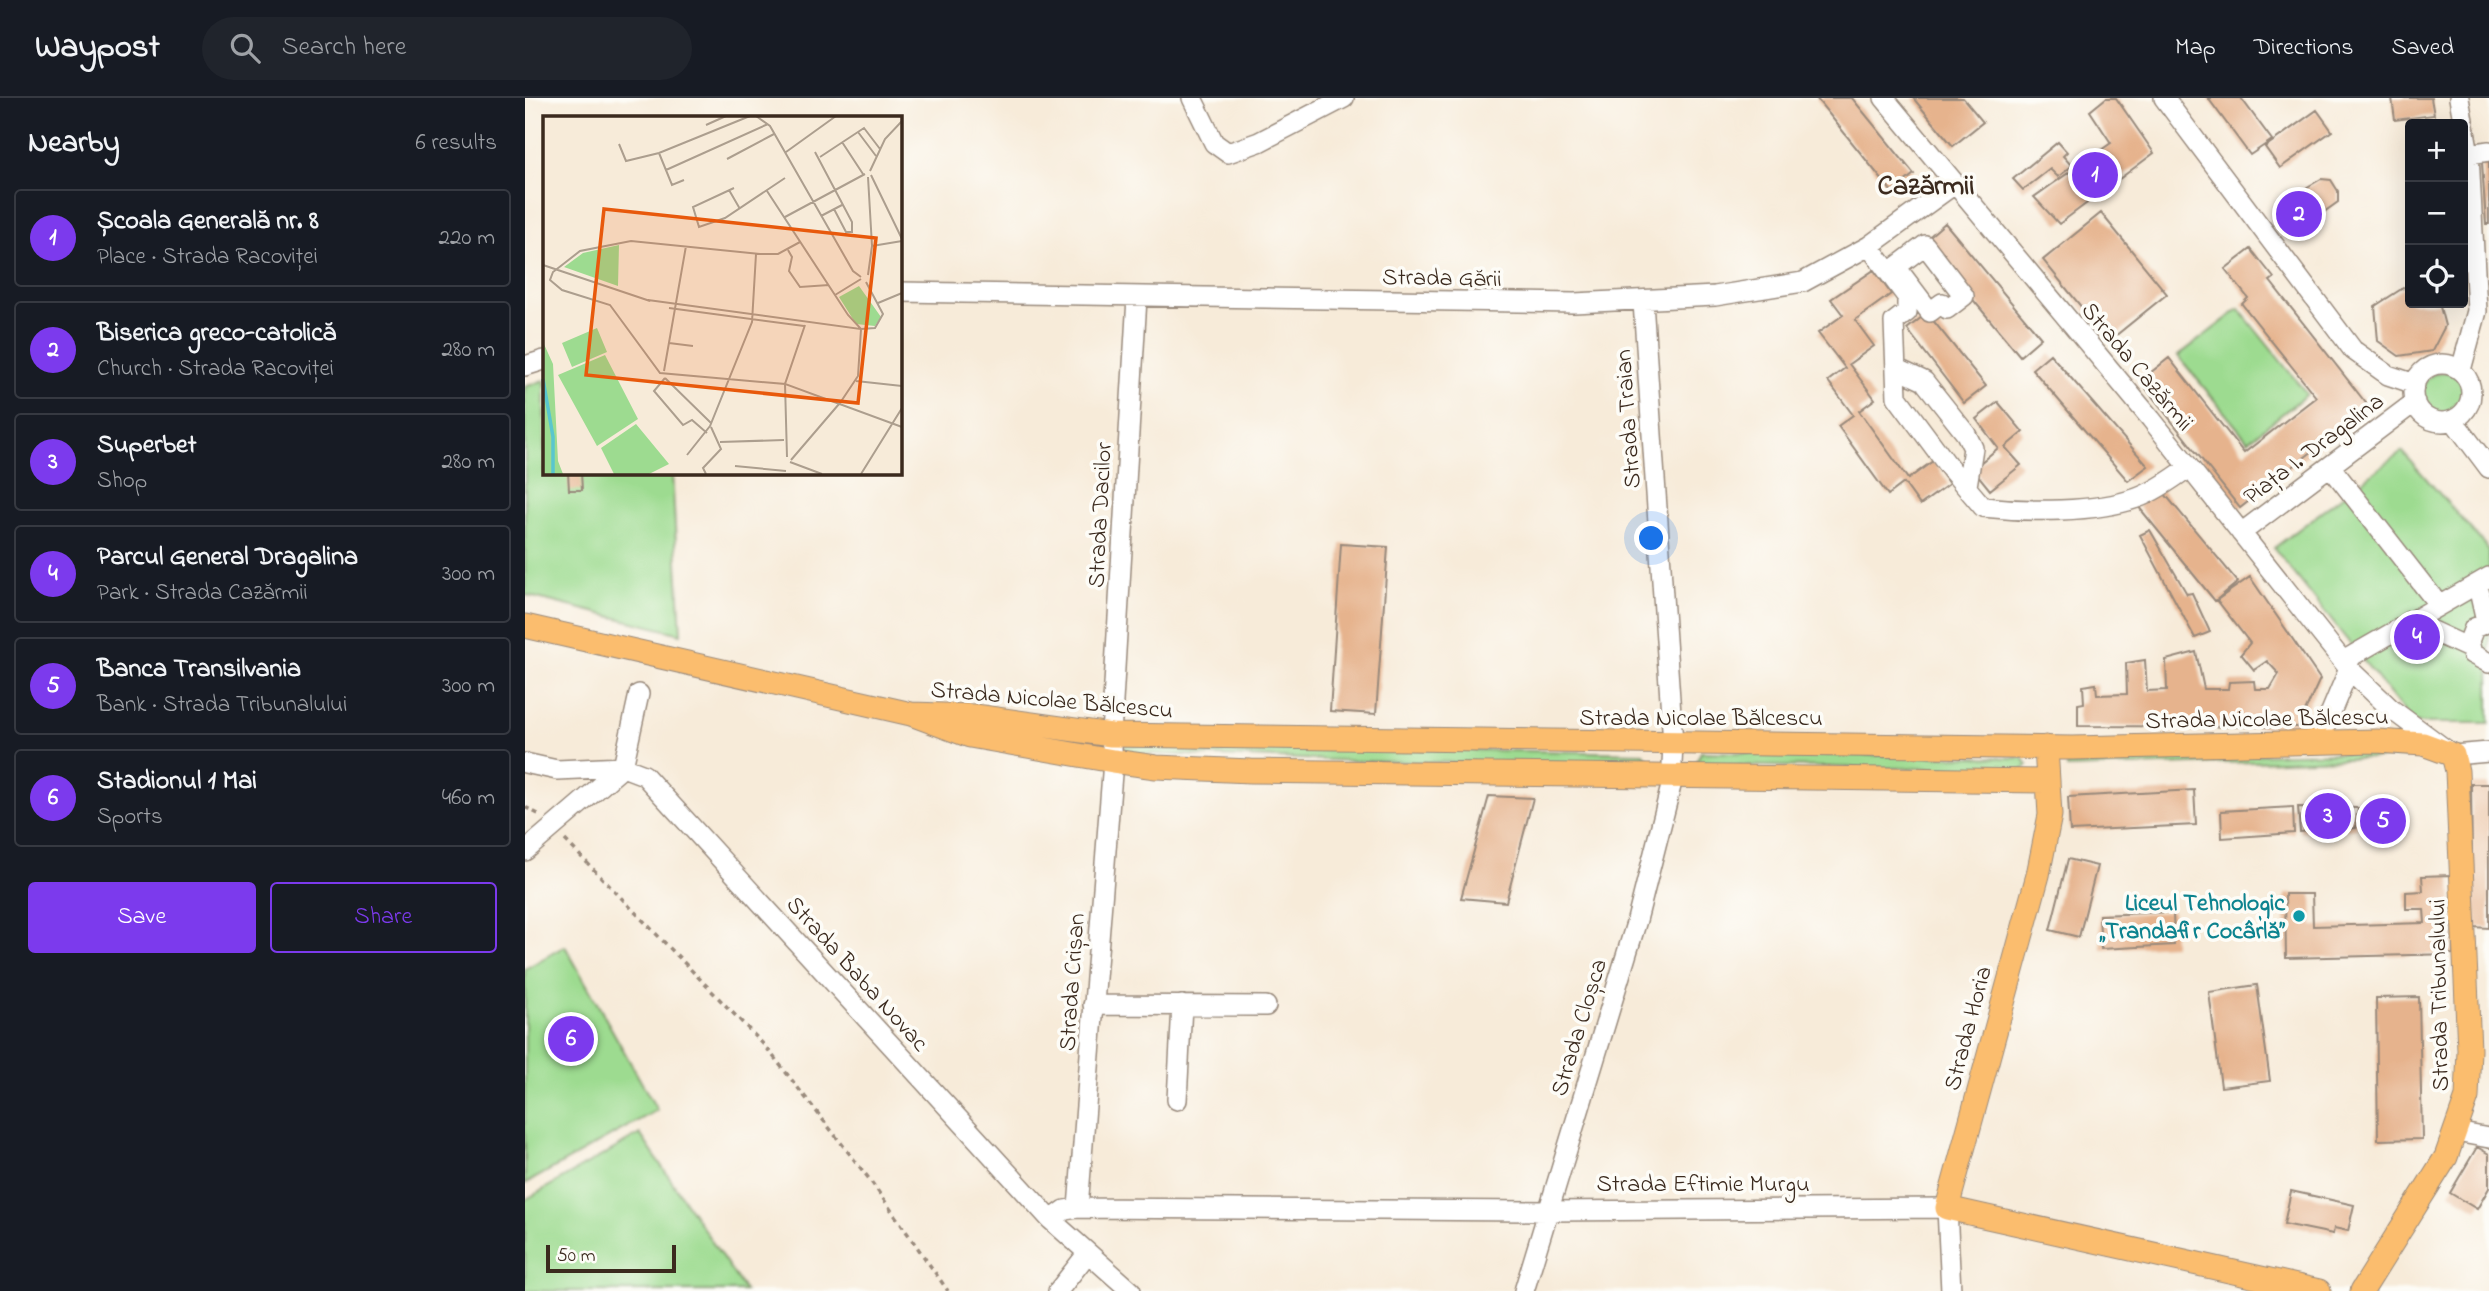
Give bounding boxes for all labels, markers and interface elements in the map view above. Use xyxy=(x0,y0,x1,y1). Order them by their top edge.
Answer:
search box xyxy=(202,17,692,80)
text: Waypost xyxy=(35,24,160,72)
icon: search xyxy=(226,29,264,67)
text: Search here xyxy=(282,29,406,67)
text: Map xyxy=(2175,31,2216,66)
text: Directions xyxy=(2254,31,2353,66)
text: Saved xyxy=(2391,31,2454,66)
inset map xyxy=(543,116,901,474)
map controls xyxy=(2405,119,2468,308)
button: + xyxy=(2405,119,2468,182)
text: Nearby xyxy=(28,122,120,166)
text: 6 results xyxy=(416,127,497,160)
pin: 1 xyxy=(2072,149,2118,201)
district label: Cazărmii xyxy=(1878,167,1974,208)
button: − xyxy=(2405,182,2468,245)
pin: 2 xyxy=(2276,188,2322,240)
text: Școala Generală nr. 8 xyxy=(97,203,319,241)
text: 1 xyxy=(49,222,57,255)
text: 220 m xyxy=(439,222,495,255)
text: Place · Strada Racoviței xyxy=(97,241,318,274)
button: locate xyxy=(2405,245,2468,308)
street label: Strada Gării xyxy=(1382,261,1502,298)
street label: Strada Cazărmii xyxy=(2071,295,2201,440)
text: Biserica greco-catolică xyxy=(97,315,336,353)
text: 2 xyxy=(47,334,59,367)
text: 280 m xyxy=(441,334,495,367)
street label: Strada Traian xyxy=(1607,348,1652,490)
text: Church · Strada Racoviței xyxy=(97,353,334,386)
street label: Piața I. Dragalina xyxy=(2237,385,2392,515)
text: Superbet xyxy=(97,427,196,465)
street label: Strada Dacilor xyxy=(1080,441,1123,589)
text: 3 xyxy=(48,446,58,479)
text: 280 m xyxy=(441,446,495,479)
text: Shop xyxy=(97,465,147,498)
your location xyxy=(1634,521,1668,555)
text: Parcul General Dragalina xyxy=(97,539,358,577)
text: 4 xyxy=(48,558,58,591)
text: 300 m xyxy=(442,558,495,591)
text: Park · Strada Cazărmii xyxy=(97,577,308,610)
pin: 4 xyxy=(2394,611,2440,663)
text: Banca Transilvania xyxy=(97,651,301,689)
text: 5 xyxy=(46,670,60,703)
text: 300 m xyxy=(442,670,495,703)
street label: Strada Nicolae Bălcescu xyxy=(929,673,1174,730)
text: Bank · Strada Tribunalului xyxy=(97,689,347,722)
street label: Strada Nicolae Bălcescu xyxy=(2145,701,2389,740)
street label: Strada Nicolae Bălcescu xyxy=(1579,702,1823,737)
text: Stadionul 1 Mai xyxy=(97,763,257,801)
text: 6 xyxy=(48,782,58,815)
text: 460 m xyxy=(442,782,495,815)
pin: 3 xyxy=(2305,790,2351,842)
pin: 5 xyxy=(2360,795,2406,847)
text: Sports xyxy=(97,801,163,834)
button: Save xyxy=(28,882,256,953)
button: Share xyxy=(270,882,497,953)
place label: Liceul Tehnologic „Trandafir Cocârlă” xyxy=(2099,887,2286,950)
street label: Strada Baba Novac xyxy=(777,889,936,1060)
street label: Strada Tribunalului xyxy=(2421,898,2460,1092)
marker: Liceul Tehnologic „Trandafir Cocârlă” xyxy=(2291,908,2307,924)
street label: Strada Crișan xyxy=(1051,912,1096,1052)
street label: Strada Cloșca xyxy=(1543,955,1618,1101)
street label: Strada Horia xyxy=(1936,963,2003,1095)
pin: 6 xyxy=(548,1013,594,1065)
street label: Strada Eftimie Murgu xyxy=(1596,1168,1810,1203)
scale bar xyxy=(546,1242,675,1274)
text: 50 m xyxy=(557,1243,596,1270)

